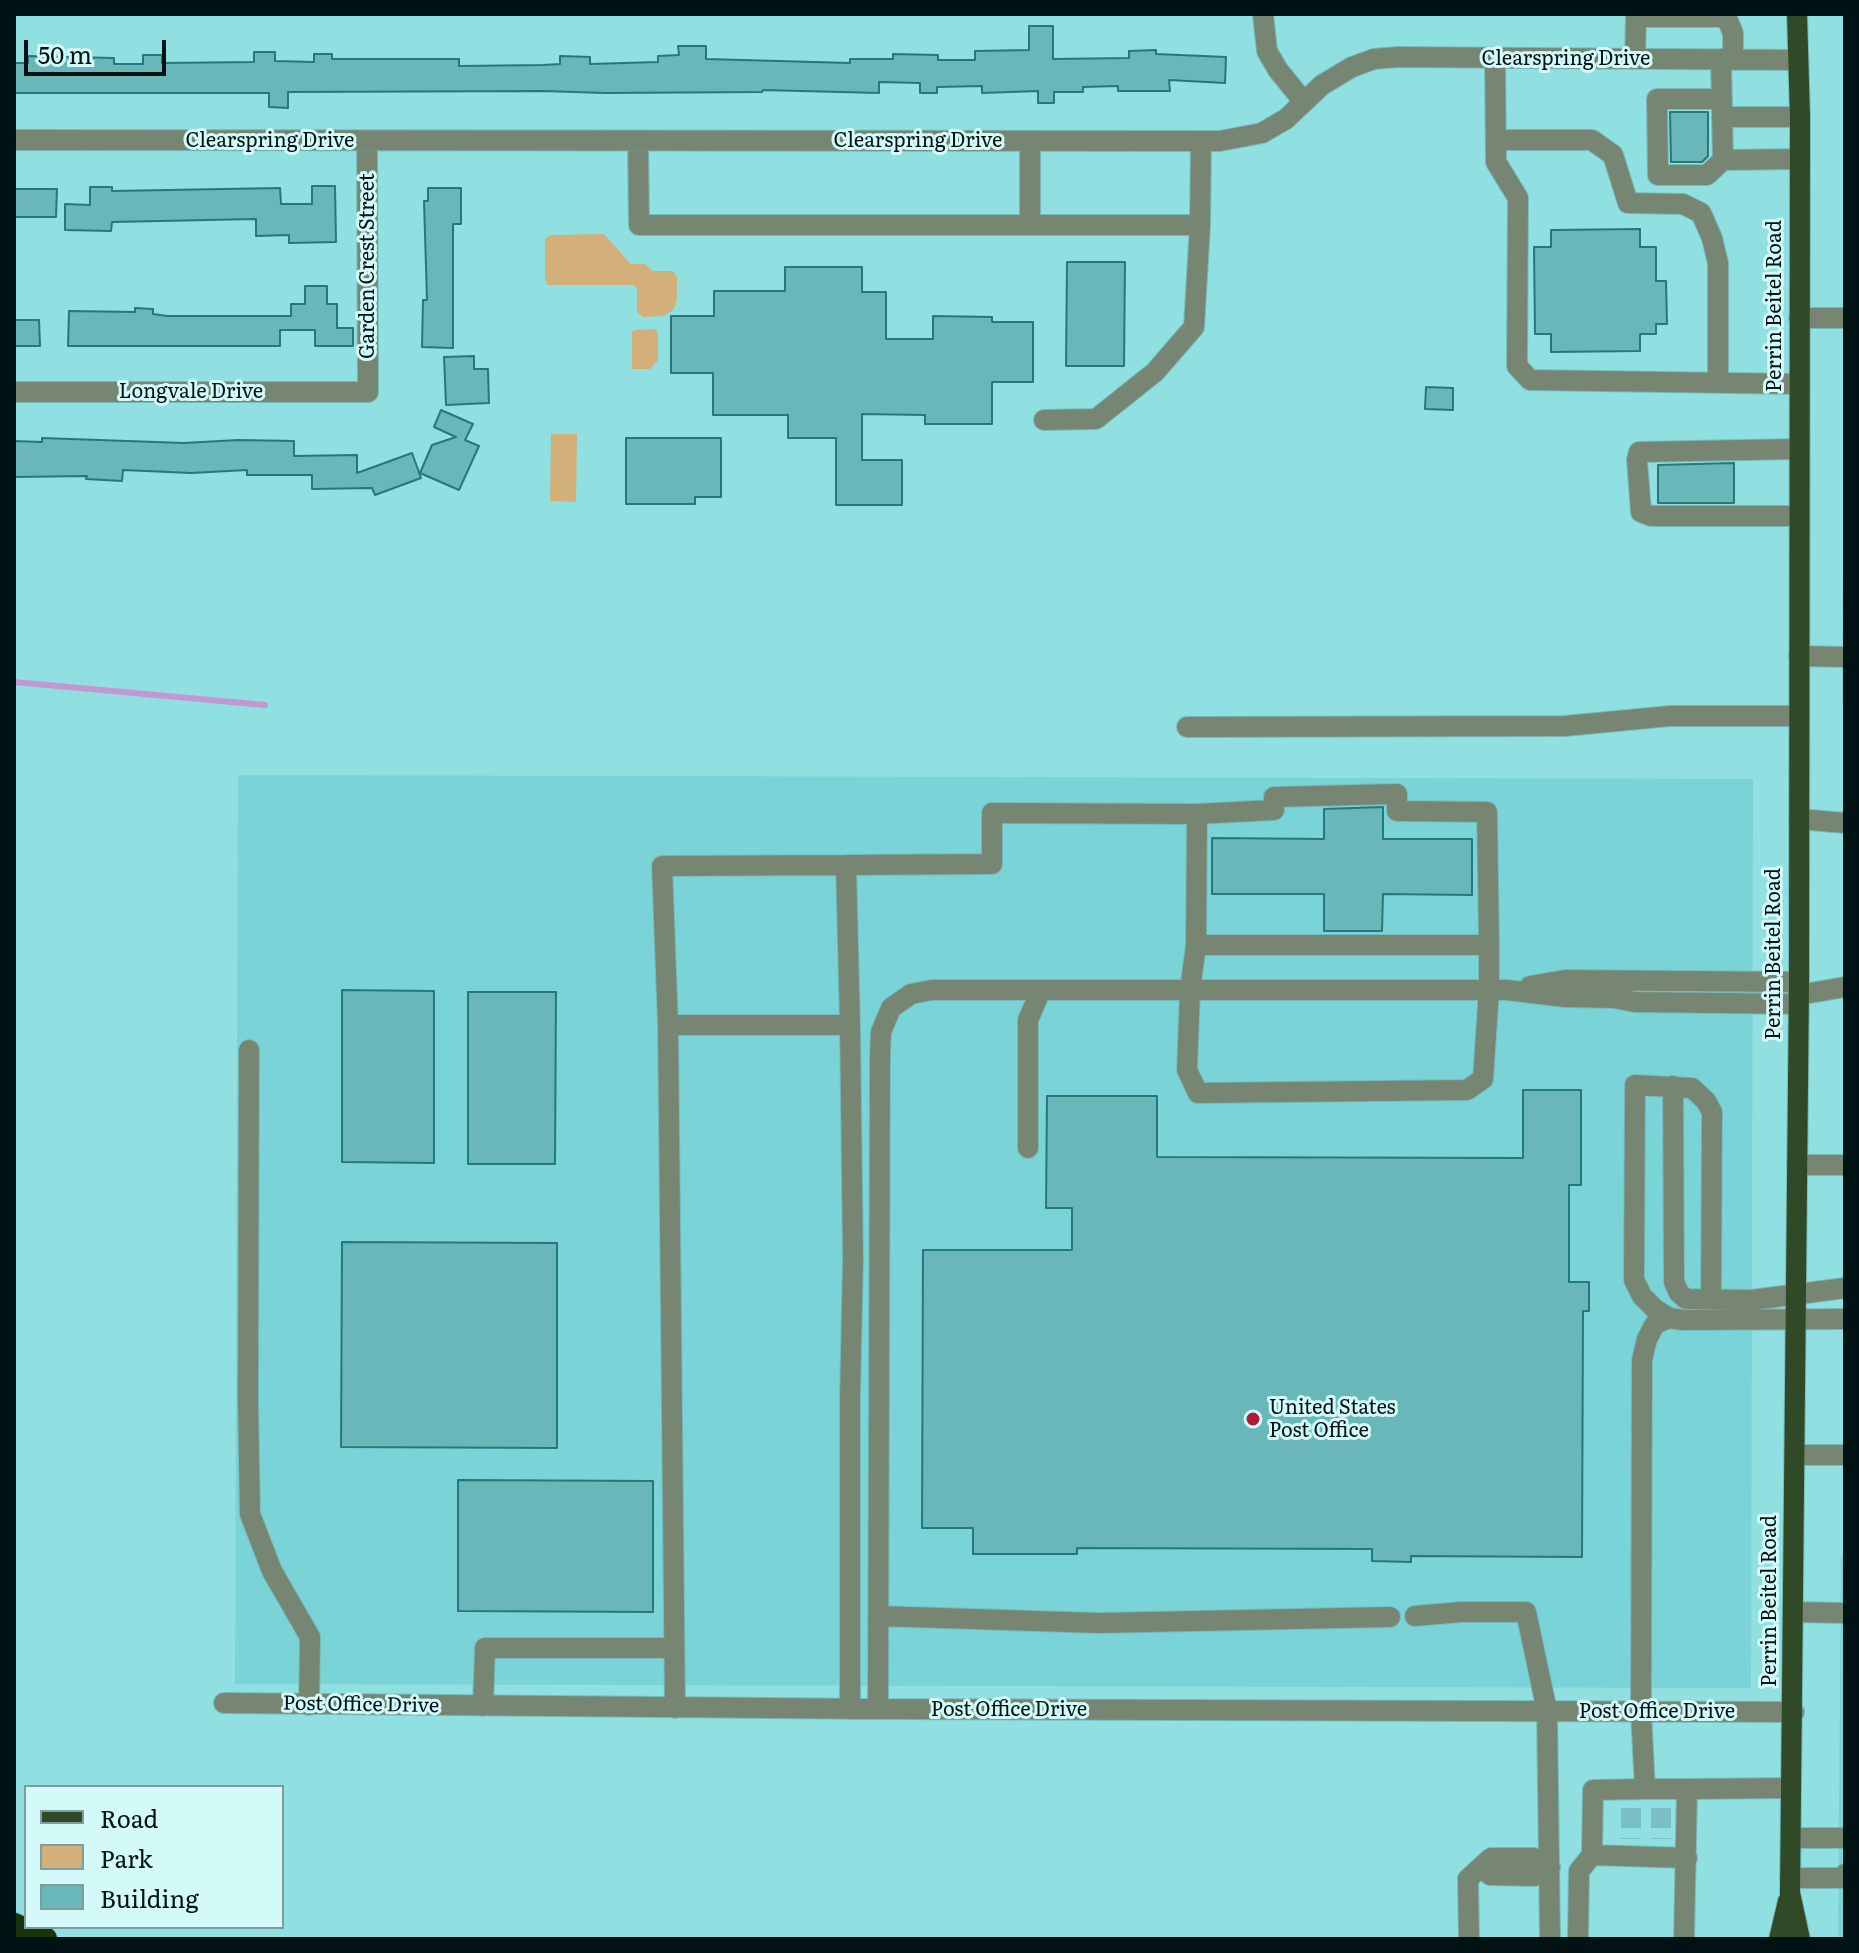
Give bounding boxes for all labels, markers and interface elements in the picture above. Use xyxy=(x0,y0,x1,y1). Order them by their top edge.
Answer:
scale bar xyxy=(28,24,170,74)
text: 50 m xyxy=(38,36,92,71)
street label: Clearspring Drive xyxy=(1482,47,1650,71)
street label: Clearspring Drive xyxy=(186,129,354,153)
street label: Clearspring Drive xyxy=(834,129,1002,153)
street label: Garden Crest Street xyxy=(356,173,380,359)
street label: Perrin Beitel Road xyxy=(1763,220,1787,392)
street label: Longvale Drive xyxy=(119,380,263,404)
street label: Perrin Beitel Road xyxy=(1762,868,1786,1040)
place label: United States Post Office xyxy=(1269,1396,1396,1443)
marker: United States Post Office xyxy=(1244,1410,1262,1428)
street label: Perrin Beitel Road xyxy=(1758,1515,1782,1687)
street label: Post Office Drive xyxy=(283,1692,439,1718)
street label: Post Office Drive xyxy=(931,1698,1087,1722)
street label: Post Office Drive xyxy=(1579,1700,1735,1724)
legend xyxy=(24,1785,284,1929)
text: Road xyxy=(100,1800,158,1835)
text: Park xyxy=(100,1840,153,1875)
text: Building xyxy=(100,1880,199,1915)

